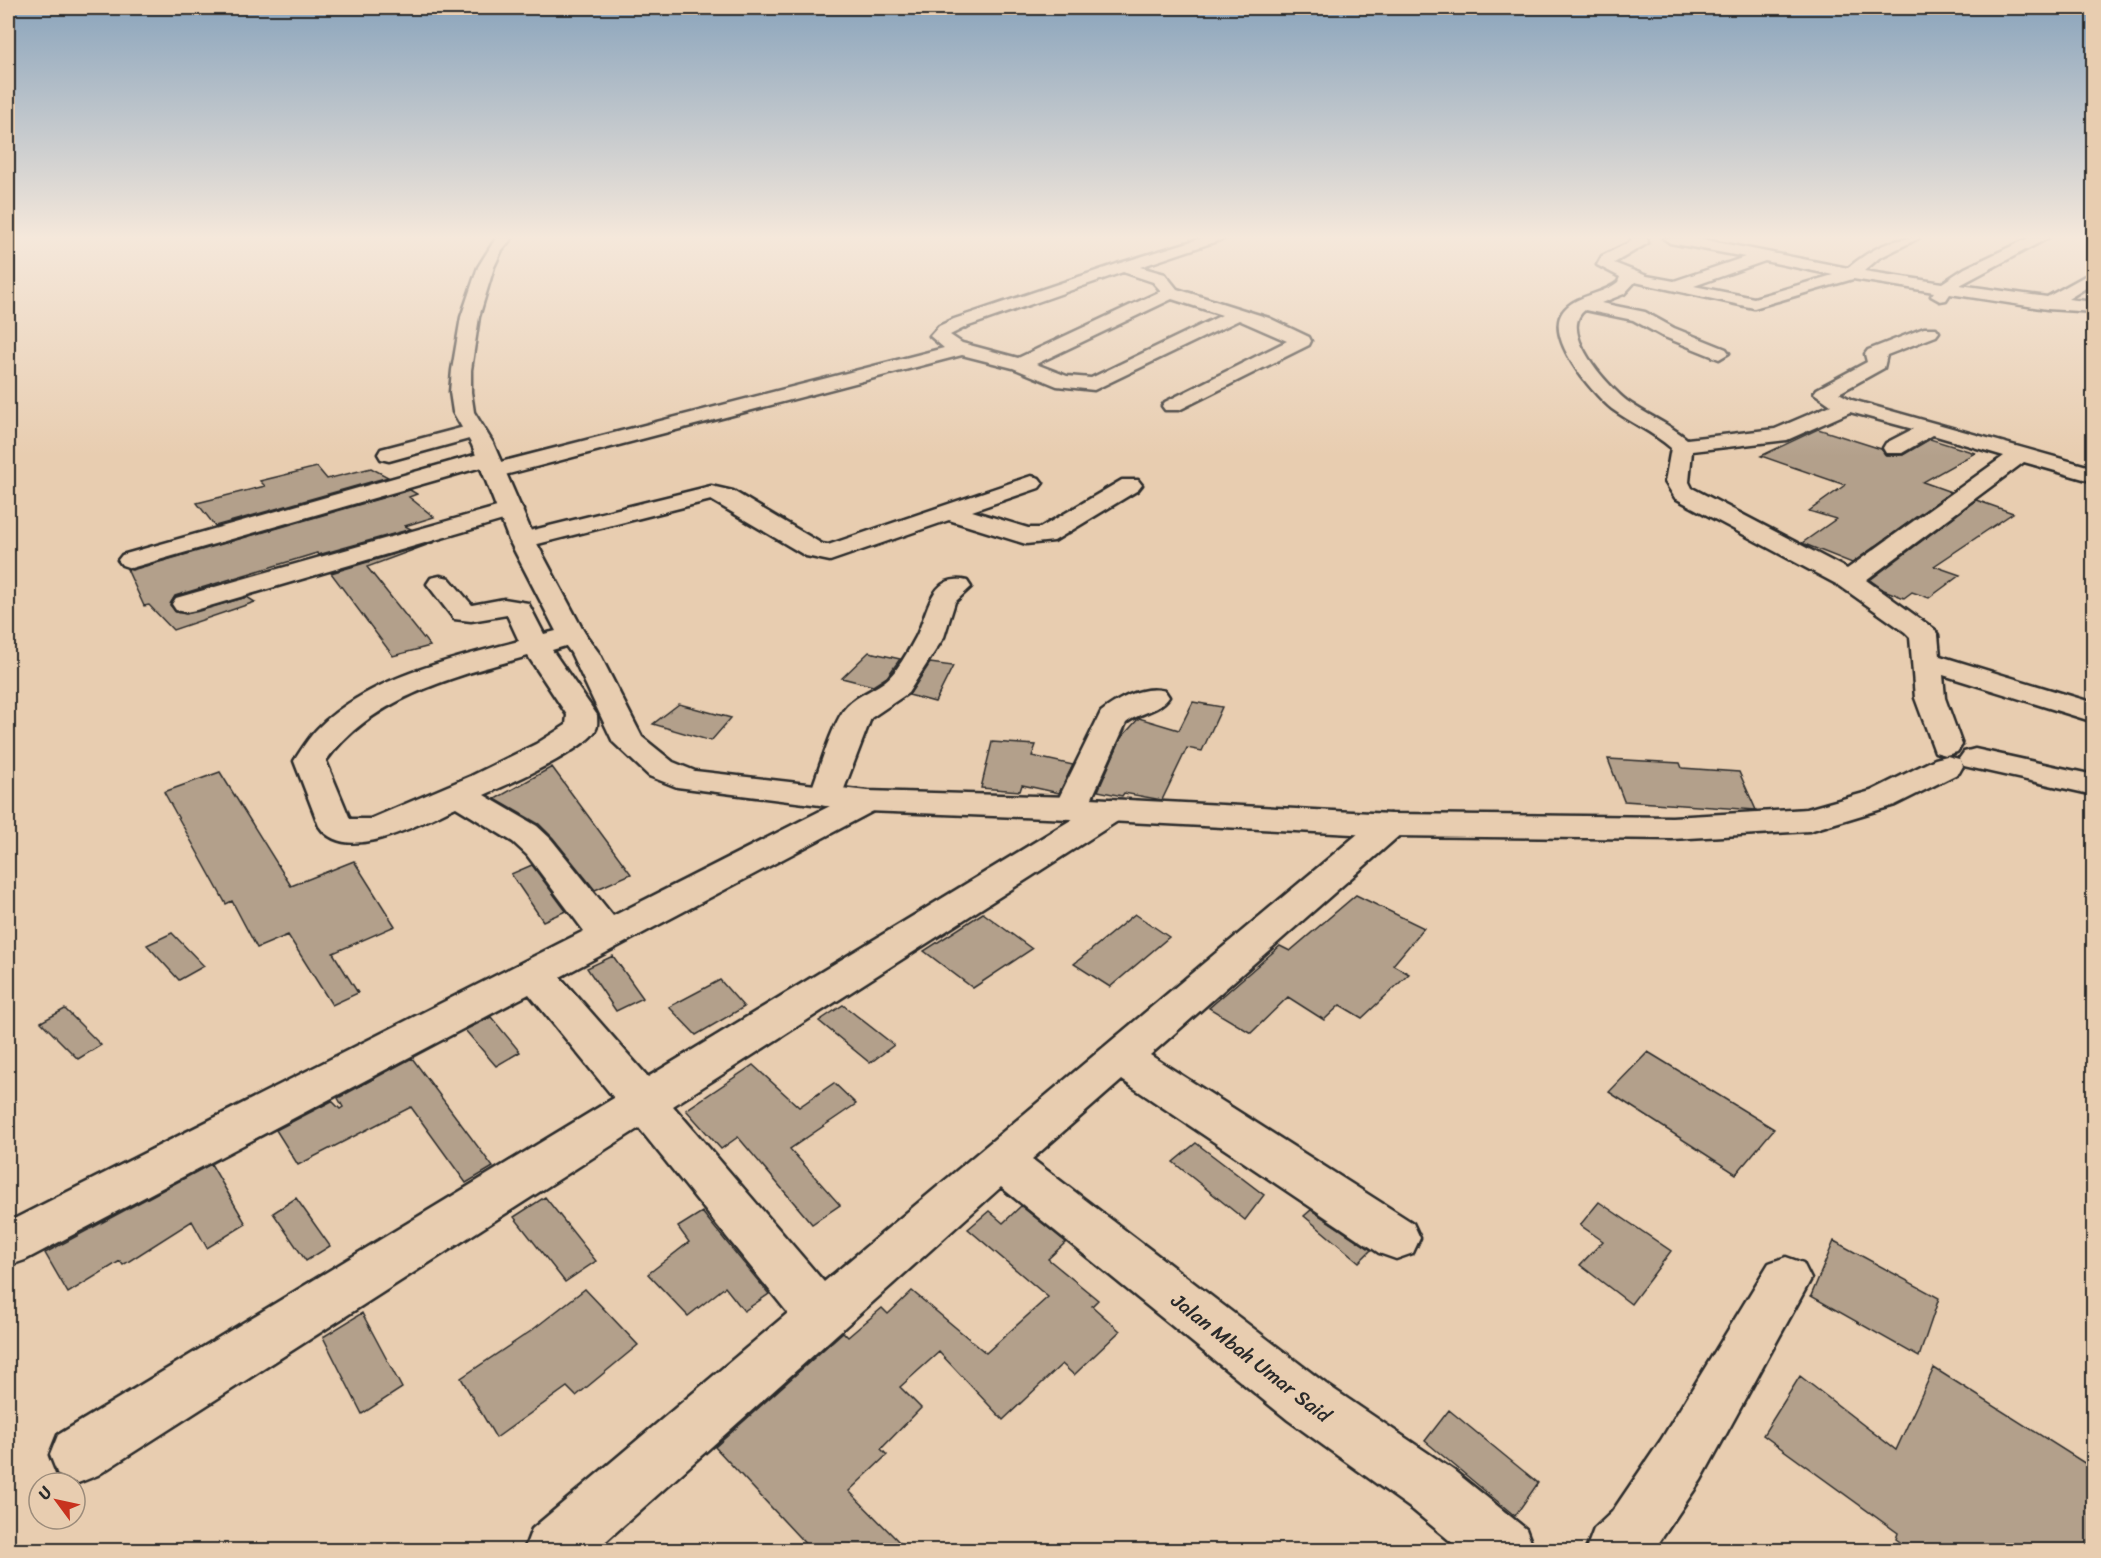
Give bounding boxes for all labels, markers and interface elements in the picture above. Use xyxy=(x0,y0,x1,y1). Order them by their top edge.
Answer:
street label: Jalan Mbah Umar Said xyxy=(1162,1283,1340,1433)
north arrow xyxy=(27,1471,87,1531)
text: U xyxy=(30,1480,61,1505)

